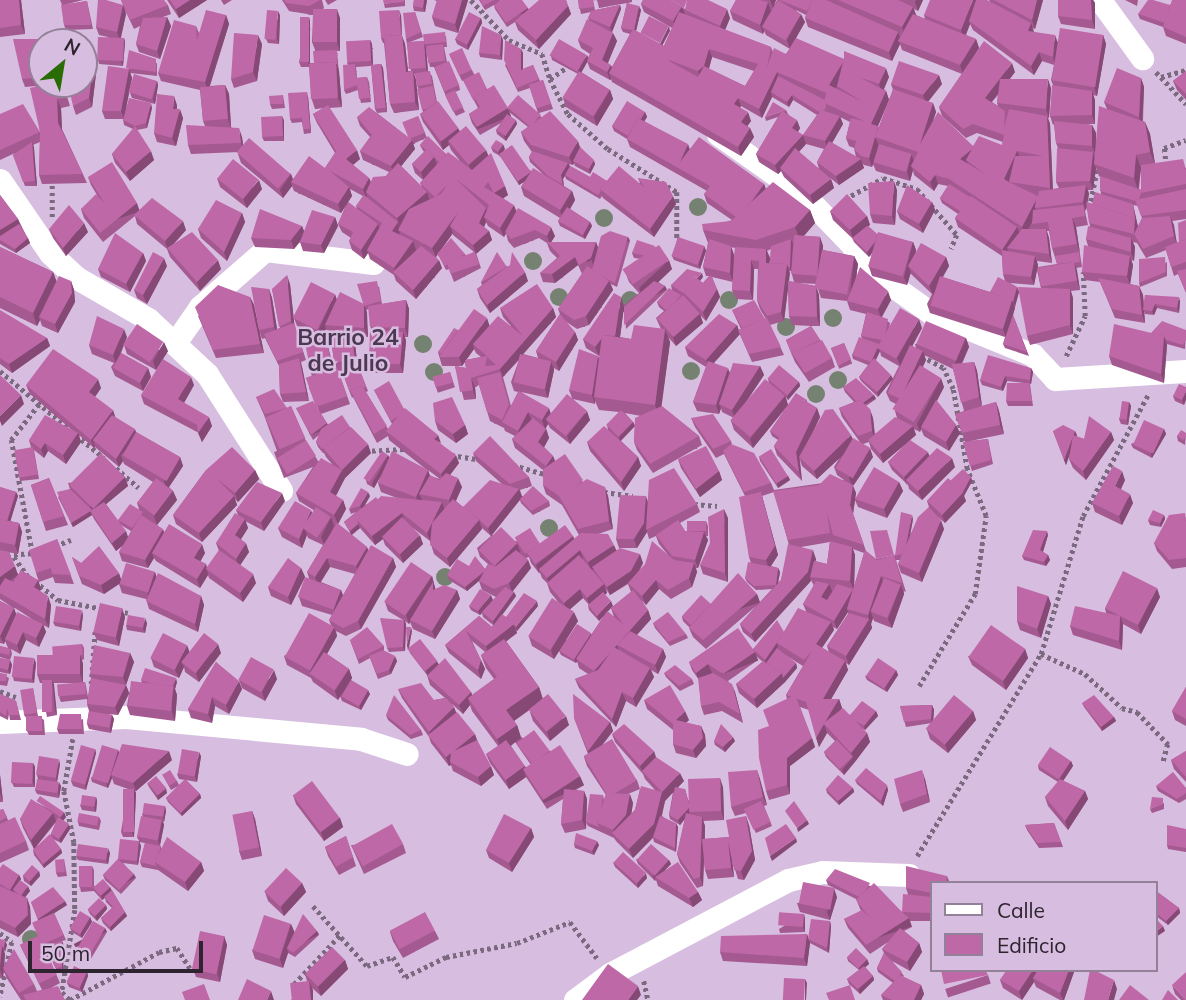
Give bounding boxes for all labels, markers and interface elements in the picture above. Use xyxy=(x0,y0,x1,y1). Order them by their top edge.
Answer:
north arrow xyxy=(28,28,98,98)
text: N xyxy=(60,33,85,61)
district label: Barrio 24 de Julio xyxy=(297,323,399,377)
legend xyxy=(930,881,1158,972)
text: Calle xyxy=(997,897,1045,923)
scale bar xyxy=(32,926,206,970)
text: Edificio xyxy=(997,932,1066,958)
text: 50 m xyxy=(41,940,90,966)

